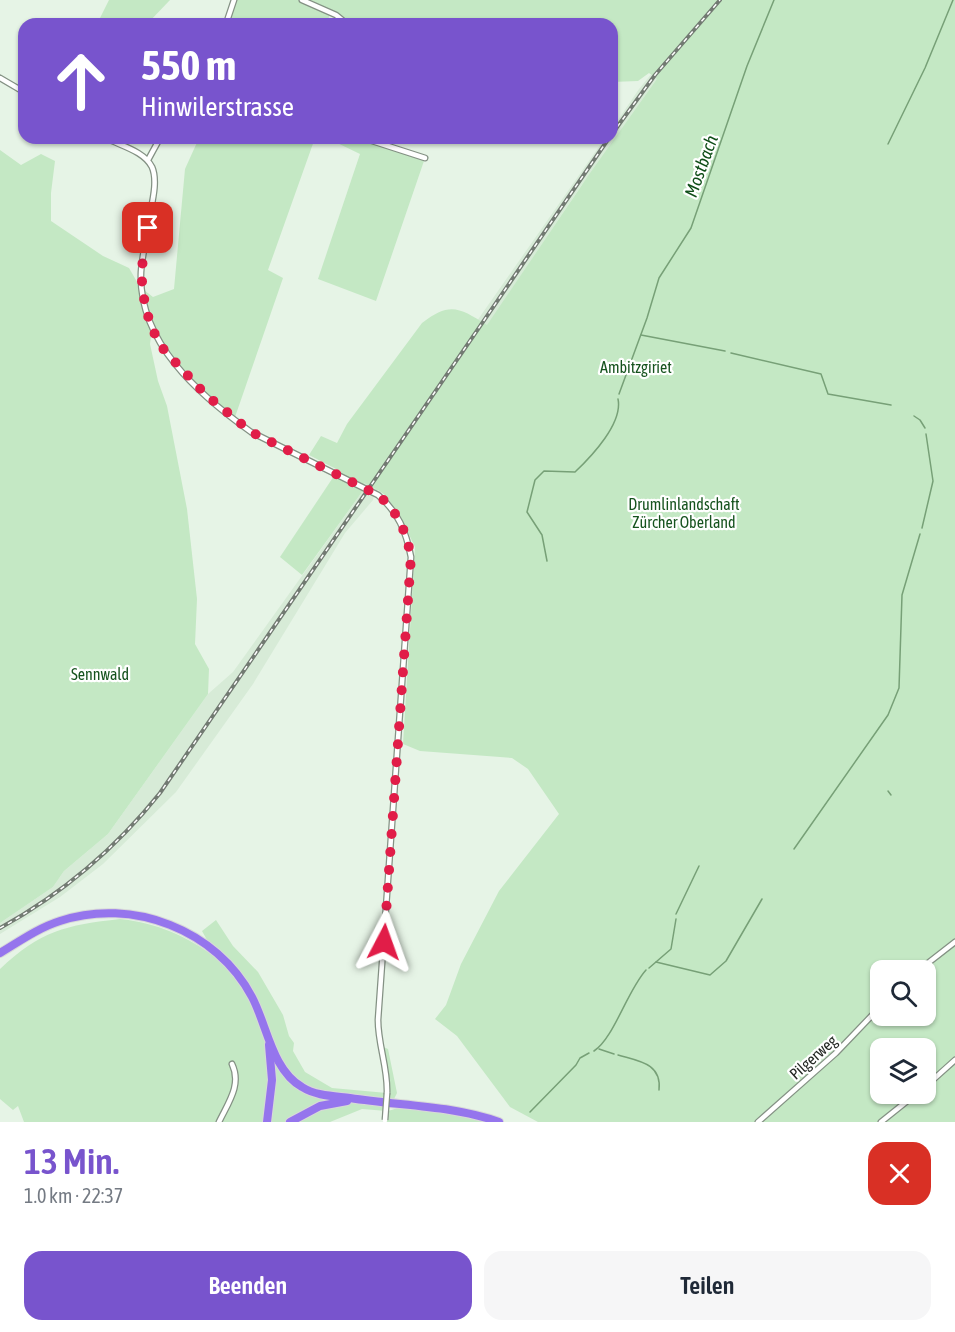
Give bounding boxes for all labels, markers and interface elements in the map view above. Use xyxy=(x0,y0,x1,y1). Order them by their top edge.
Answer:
text: 550 m xyxy=(141,41,236,89)
icon: ahead xyxy=(42,42,120,120)
text: Hinwilerstrasse xyxy=(141,91,294,122)
water label: Mostbach xyxy=(680,132,722,200)
pin xyxy=(122,202,173,253)
icon: arrive xyxy=(131,211,164,244)
park label: Ambitzgiriet xyxy=(600,358,672,377)
park label: Drumlinlandschaft Zürcher Oberland xyxy=(628,495,740,531)
park label: Sennwald xyxy=(71,665,129,683)
position arrow xyxy=(352,910,416,974)
map controls xyxy=(870,960,936,1104)
button: search xyxy=(870,960,936,1026)
street label: Pilgerweg xyxy=(786,1031,841,1084)
button: layers xyxy=(870,1038,936,1104)
text: 13 Min. xyxy=(24,1140,119,1182)
button: close xyxy=(868,1142,931,1205)
text: 1.0 km · 22:37 xyxy=(24,1184,123,1207)
button: Beenden xyxy=(24,1251,472,1320)
button: Teilen xyxy=(484,1251,931,1320)

